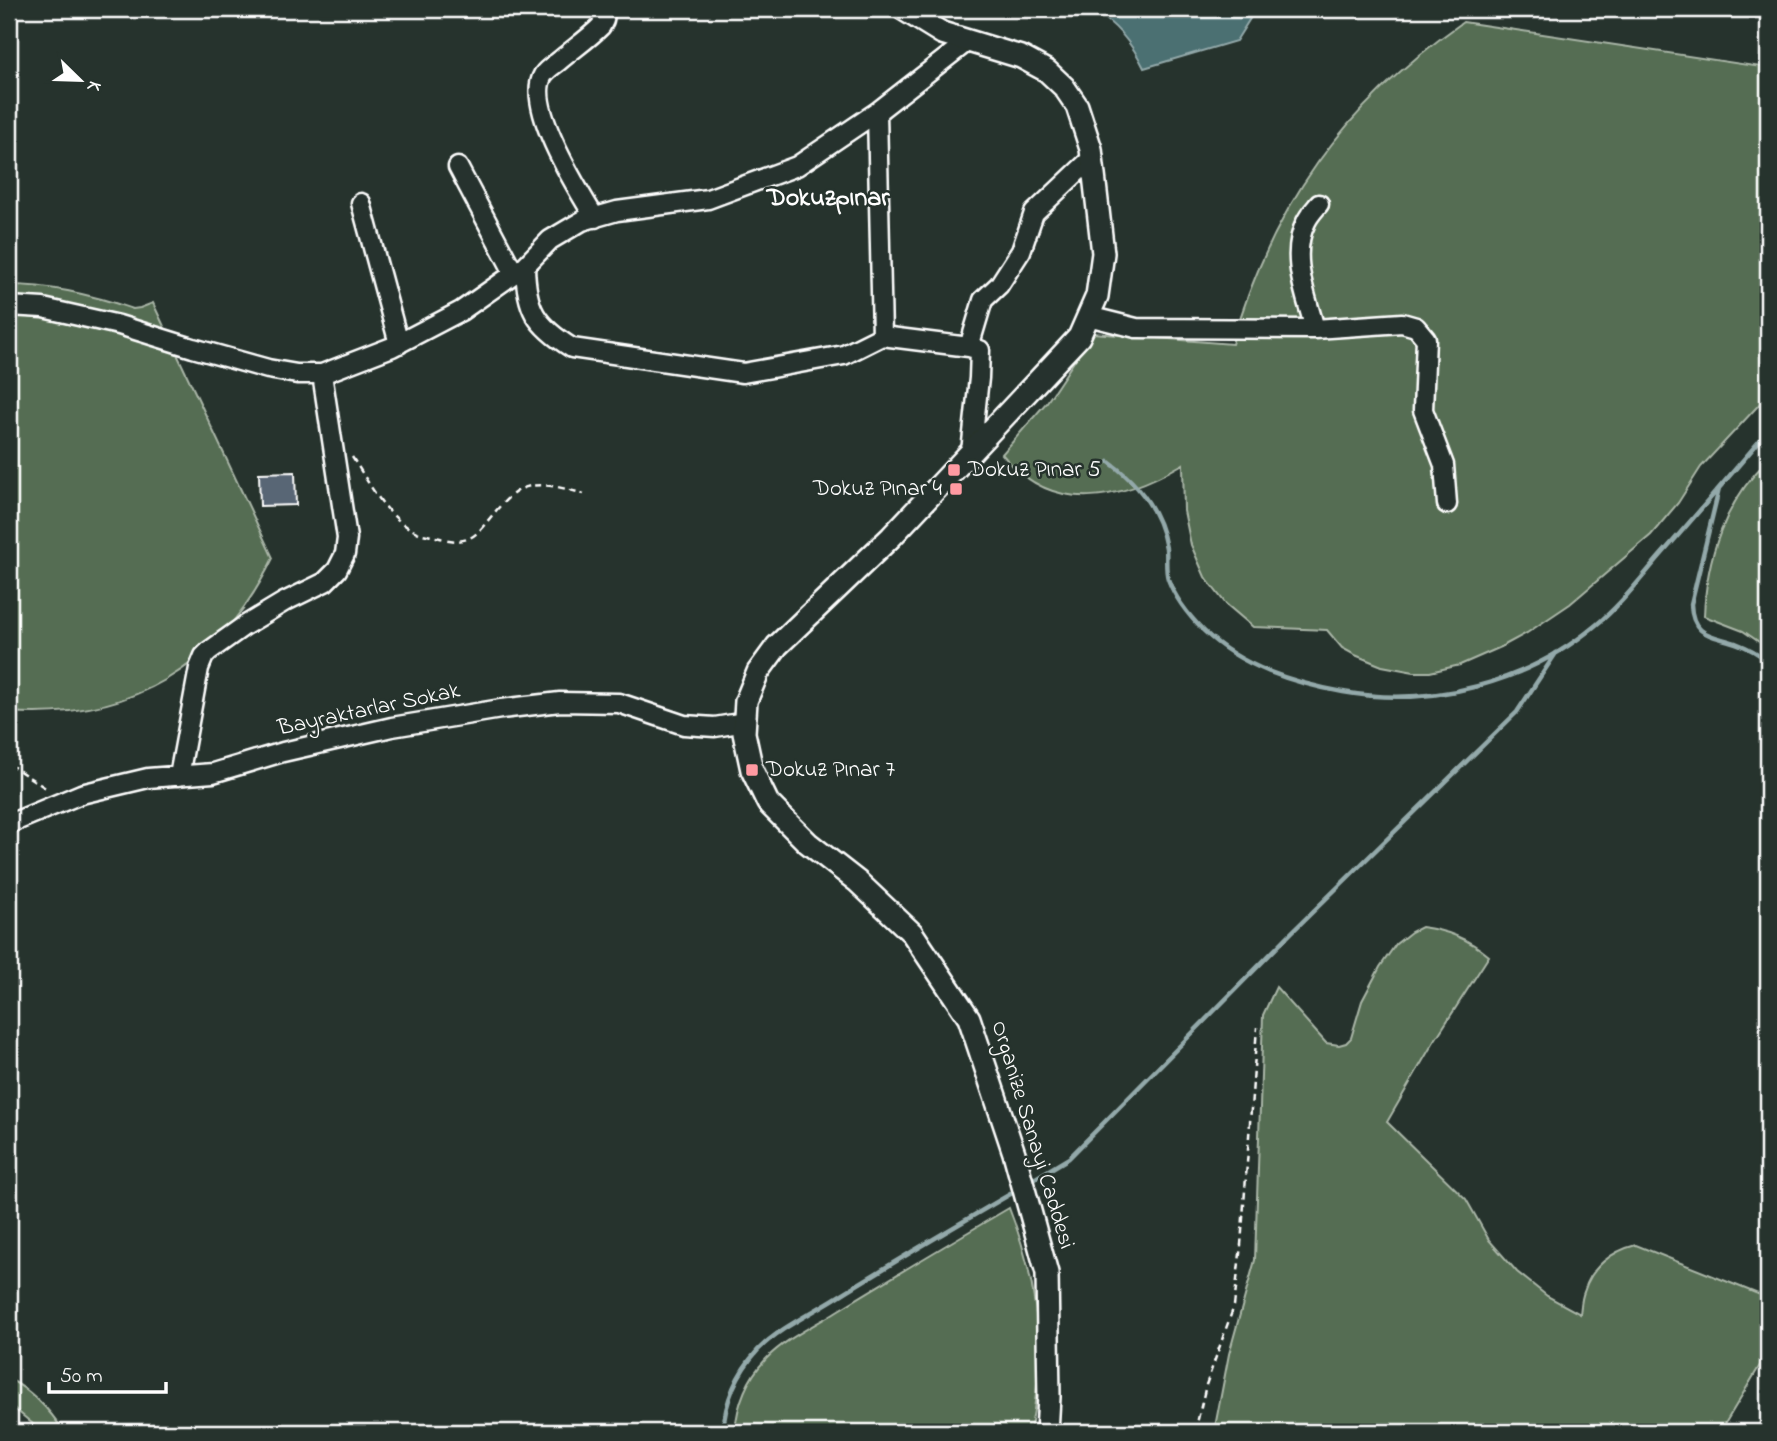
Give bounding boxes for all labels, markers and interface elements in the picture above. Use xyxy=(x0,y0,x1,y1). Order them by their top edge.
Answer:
north arrow xyxy=(46,46,116,116)
text: K xyxy=(79,76,108,96)
district label: Dokuzpınar xyxy=(766,180,890,218)
place label: Dokuz Pınar 5 xyxy=(967,454,1101,487)
marker: Dokuz Pınar 5 xyxy=(946,462,962,478)
place label: Dokuz Pınar 4 xyxy=(812,473,943,506)
marker: Dokuz Pınar 4 xyxy=(948,481,964,497)
street label: Bayraktarlar Sokak xyxy=(274,674,464,748)
place label: Dokuz Pınar 7 xyxy=(765,754,895,787)
marker: Dokuz Pınar 7 xyxy=(744,762,760,778)
street label: Organize Sanayi Caddesi xyxy=(980,1017,1082,1254)
scale bar xyxy=(49,1350,166,1394)
text: 50 m xyxy=(60,1362,103,1392)

